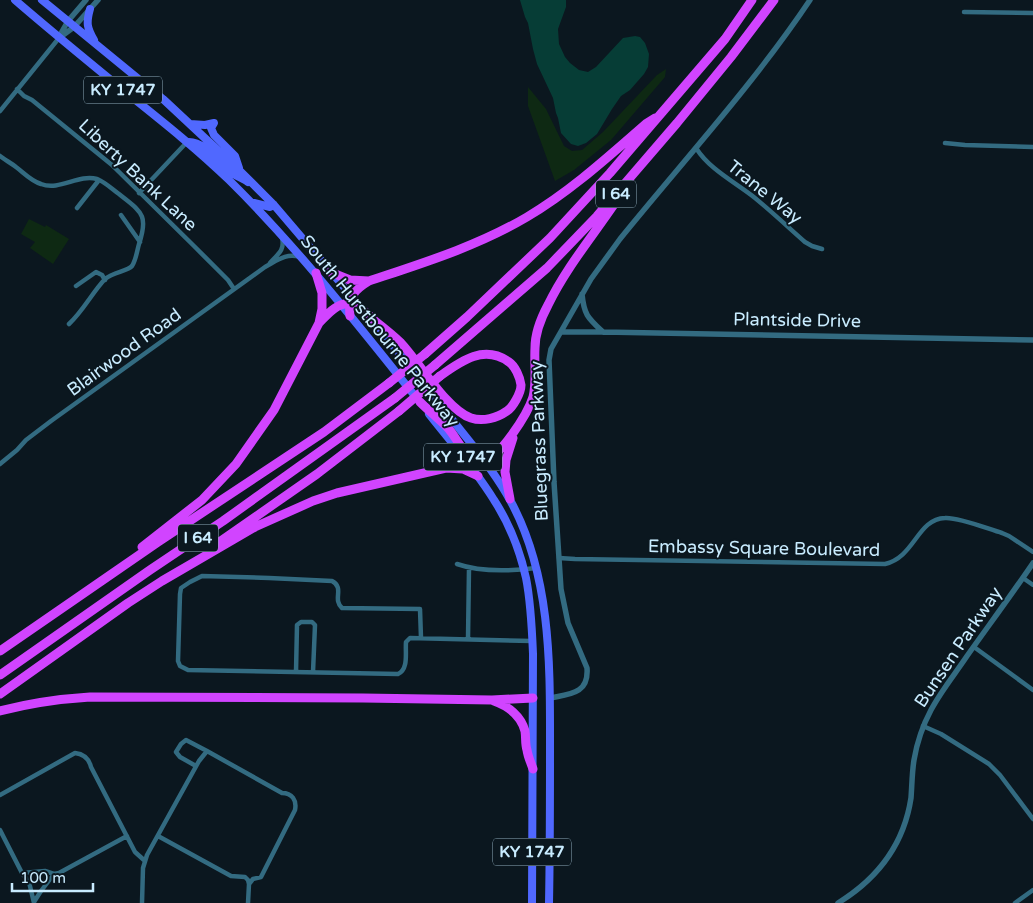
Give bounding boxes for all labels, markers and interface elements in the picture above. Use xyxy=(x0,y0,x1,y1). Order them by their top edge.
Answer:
road number: KY 1747 xyxy=(84,76,162,104)
street label: Liberty Bank Lane xyxy=(74,114,202,236)
street label: Trane Way xyxy=(723,155,807,229)
road number: I 64 xyxy=(596,180,636,208)
street label: South Hurstbourne Parkway xyxy=(296,231,464,432)
street label: Blairwood Road xyxy=(63,303,185,401)
street label: Plantside Drive xyxy=(733,308,861,332)
street label: Bluegrass Parkway xyxy=(525,360,553,522)
road number: KY 1747 xyxy=(424,444,502,471)
road number: I 64 xyxy=(178,524,218,552)
street label: Embassy Square Boulevard xyxy=(648,535,880,561)
street label: Bunsen Parkway xyxy=(909,582,1007,712)
road number: KY 1747 xyxy=(493,839,571,866)
scale bar xyxy=(12,860,94,892)
text: 100 m xyxy=(20,869,66,887)

